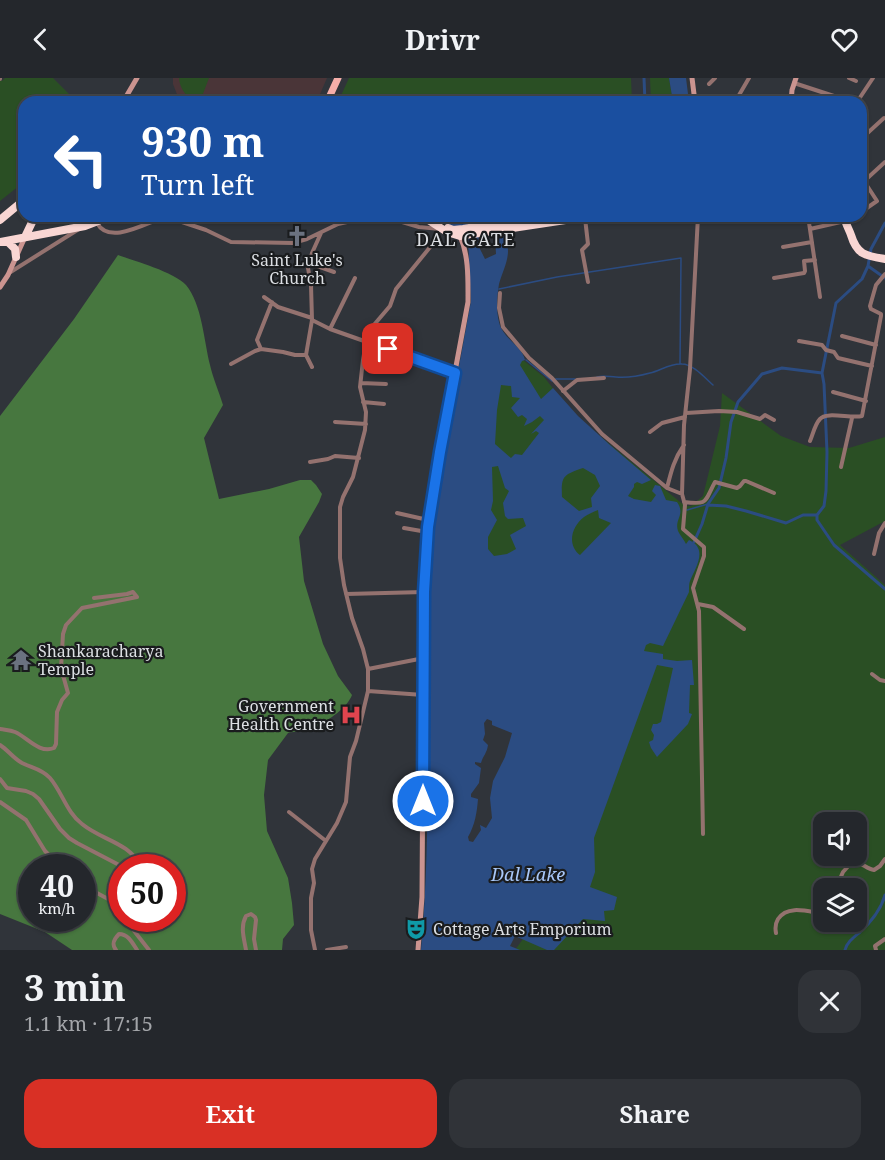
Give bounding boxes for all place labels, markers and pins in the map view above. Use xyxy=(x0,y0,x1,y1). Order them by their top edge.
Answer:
church icon: Saint Luke's Church xyxy=(285,224,309,248)
place label: Saint Luke's Church xyxy=(251,249,343,289)
pin xyxy=(362,323,413,374)
place label: Shankaracharya Temple xyxy=(38,640,163,680)
temple icon: Shankaracharya Temple xyxy=(9,648,33,672)
place label: Government Health Centre xyxy=(228,695,334,735)
hospital icon: Government Health Centre xyxy=(339,703,363,727)
theatre icon: Cottage Arts Emporium xyxy=(404,917,428,941)
place label: Cottage Arts Emporium xyxy=(433,918,612,940)

